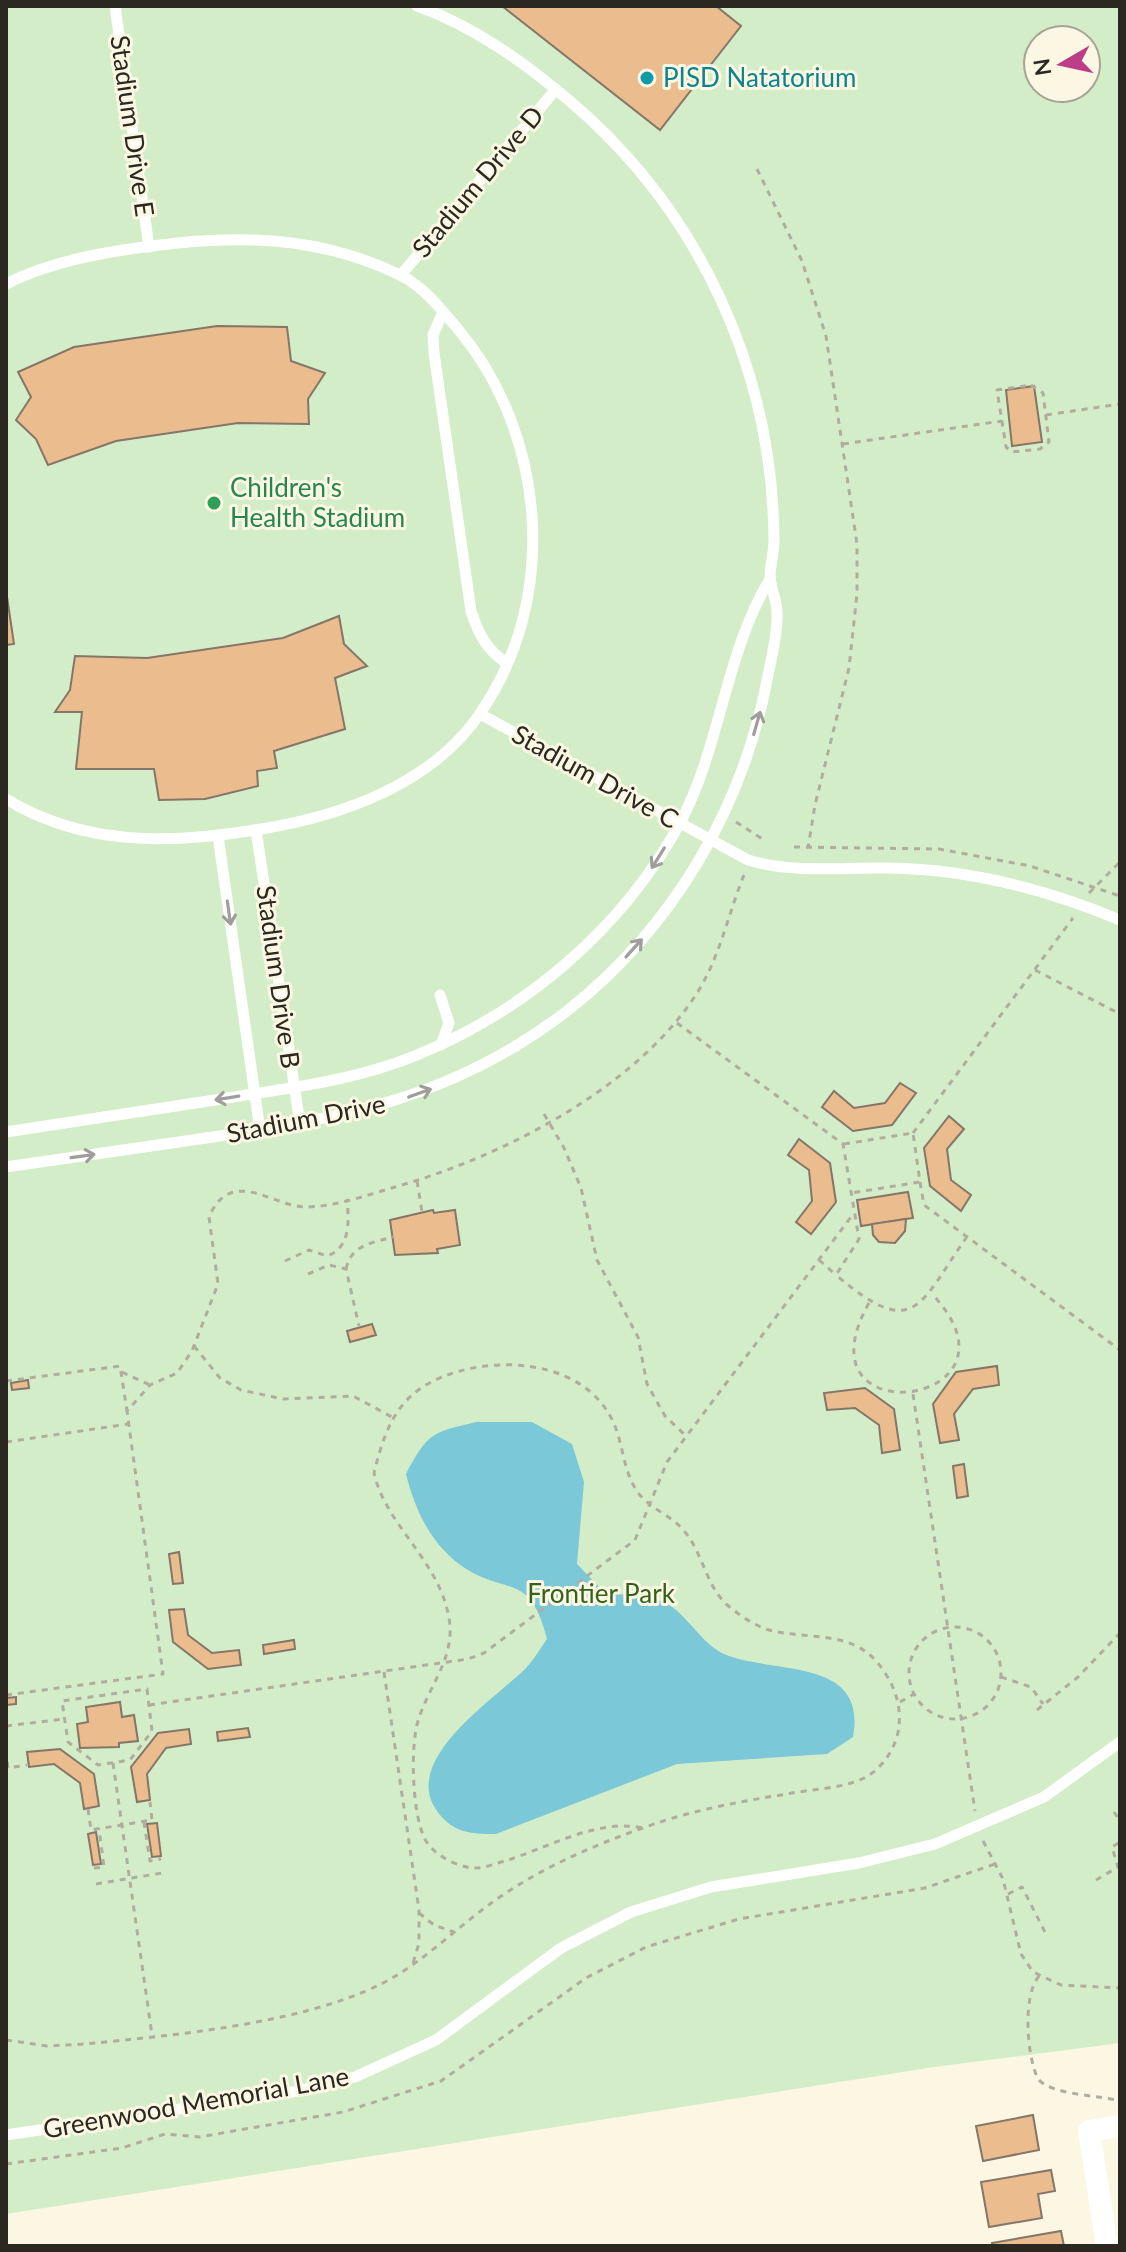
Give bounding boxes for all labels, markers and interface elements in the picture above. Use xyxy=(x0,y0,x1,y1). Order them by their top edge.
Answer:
north arrow xyxy=(1022,24,1102,104)
street label: Stadium Drive E xyxy=(104,33,162,219)
text: N xyxy=(1027,57,1056,78)
place label: PISD Natatorium xyxy=(663,61,856,93)
marker: PISD Natatorium xyxy=(638,69,656,87)
street label: Stadium Drive D xyxy=(405,99,550,263)
place label: Children's Health Stadium xyxy=(230,471,405,533)
marker: Children's Health Stadium xyxy=(205,494,223,512)
one-way arrow xyxy=(751,710,766,736)
street label: Stadium Drive C xyxy=(507,717,684,835)
one-way arrow xyxy=(650,846,666,869)
street label: Stadium Drive B xyxy=(250,883,308,1070)
one-way arrow xyxy=(222,900,237,926)
one-way arrow xyxy=(624,939,642,959)
one-way arrow xyxy=(408,1085,432,1099)
street label: Stadium Drive xyxy=(224,1087,388,1149)
one-way arrow xyxy=(215,1091,240,1106)
one-way arrow xyxy=(70,1148,95,1163)
park label: Frontier Park xyxy=(527,1577,676,1609)
street label: Greenwood Memorial Lane xyxy=(40,2059,351,2145)

